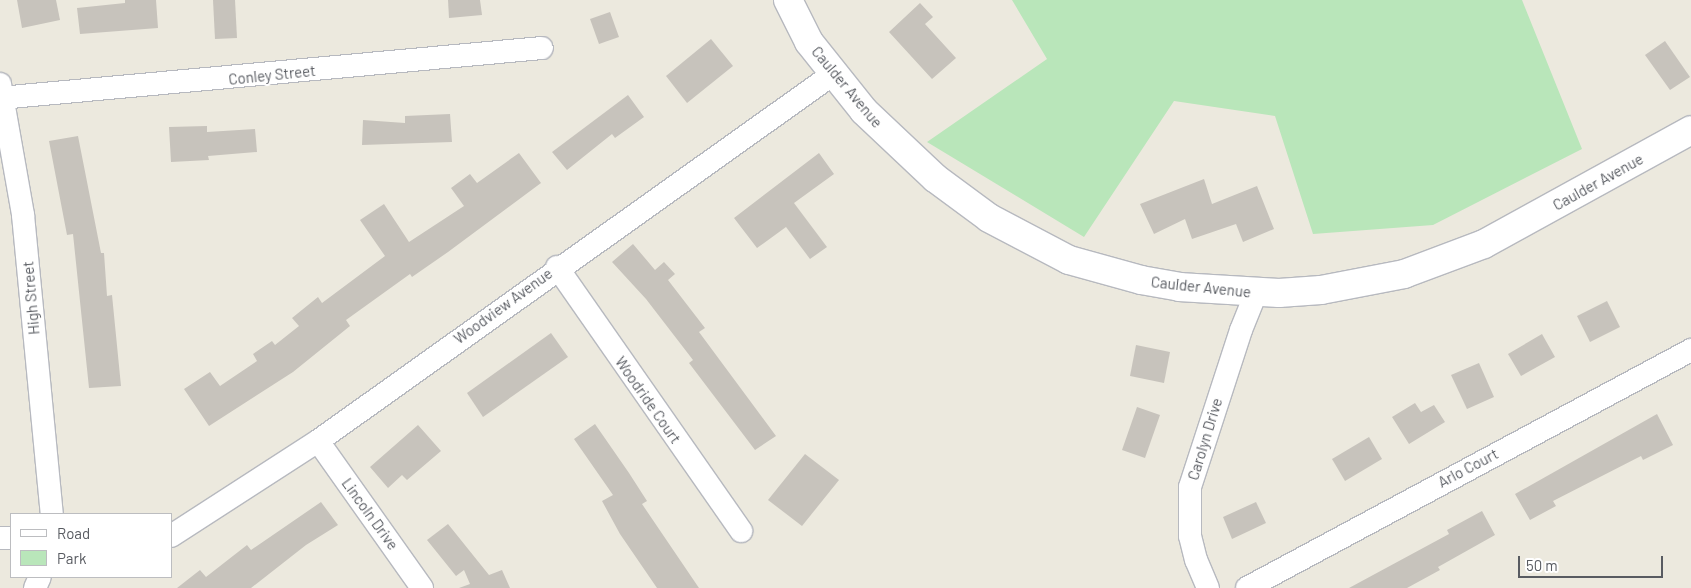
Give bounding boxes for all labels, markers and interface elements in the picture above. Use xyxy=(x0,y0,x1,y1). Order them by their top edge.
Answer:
street label: Caulder Avenue xyxy=(808,43,886,131)
street label: Conley Street xyxy=(228,61,316,89)
street label: Caulder Avenue xyxy=(1550,150,1646,214)
street label: High Street xyxy=(19,261,43,335)
street label: Woodview Avenue xyxy=(450,264,556,348)
street label: Caulder Avenue xyxy=(1150,273,1252,301)
street label: Woodride Court xyxy=(611,353,685,447)
street label: Carolyn Drive xyxy=(1184,396,1226,482)
street label: Arlo Court xyxy=(1435,445,1501,491)
street label: Lincoln Drive xyxy=(338,475,402,553)
legend xyxy=(10,513,172,578)
text: Road xyxy=(57,524,90,542)
scale bar xyxy=(1521,546,1666,578)
text: Park xyxy=(57,549,86,567)
text: 50 m xyxy=(1526,556,1558,574)

